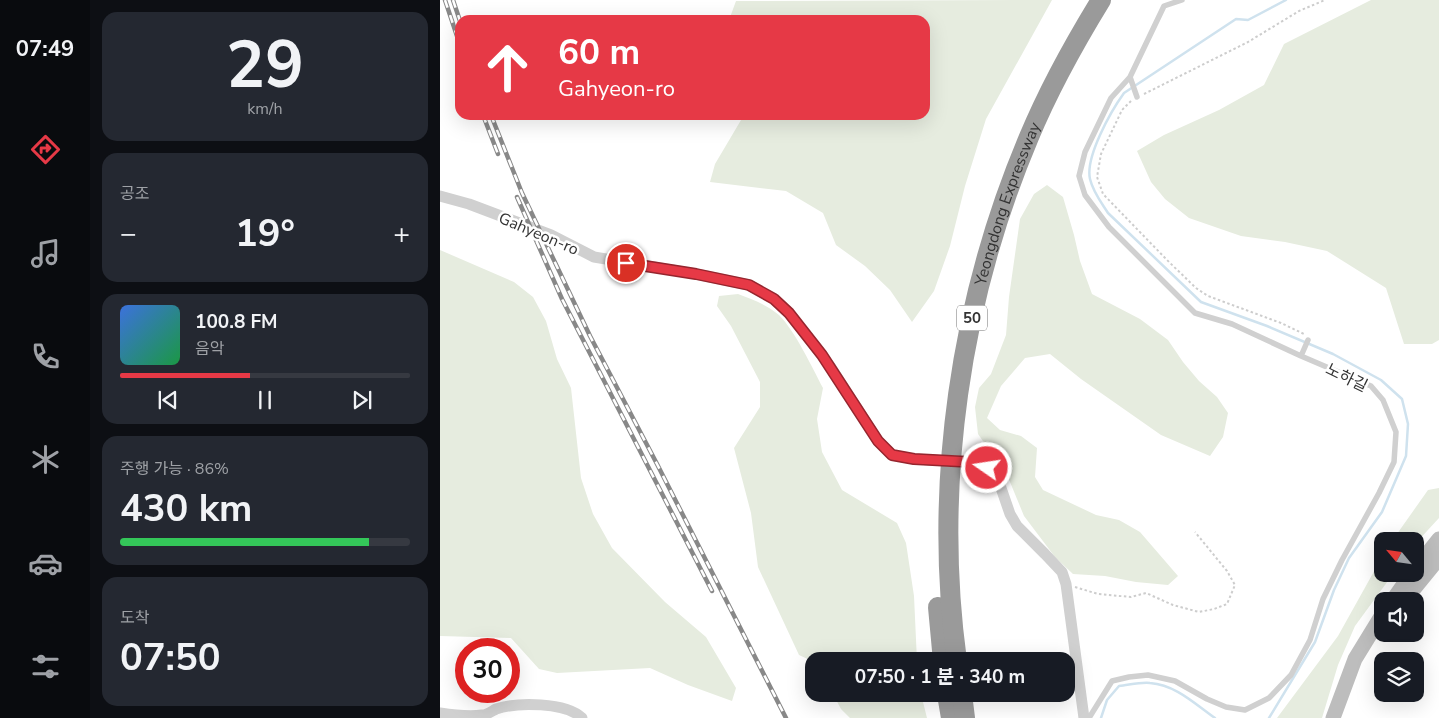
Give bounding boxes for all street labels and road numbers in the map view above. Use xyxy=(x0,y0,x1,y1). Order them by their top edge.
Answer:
street label: Yeongdong Expressway xyxy=(970,118,1046,289)
street label: Gahyeon-ro xyxy=(495,207,582,261)
road number: 50 xyxy=(957,306,987,330)
street label: 노하길 xyxy=(1322,358,1371,397)

